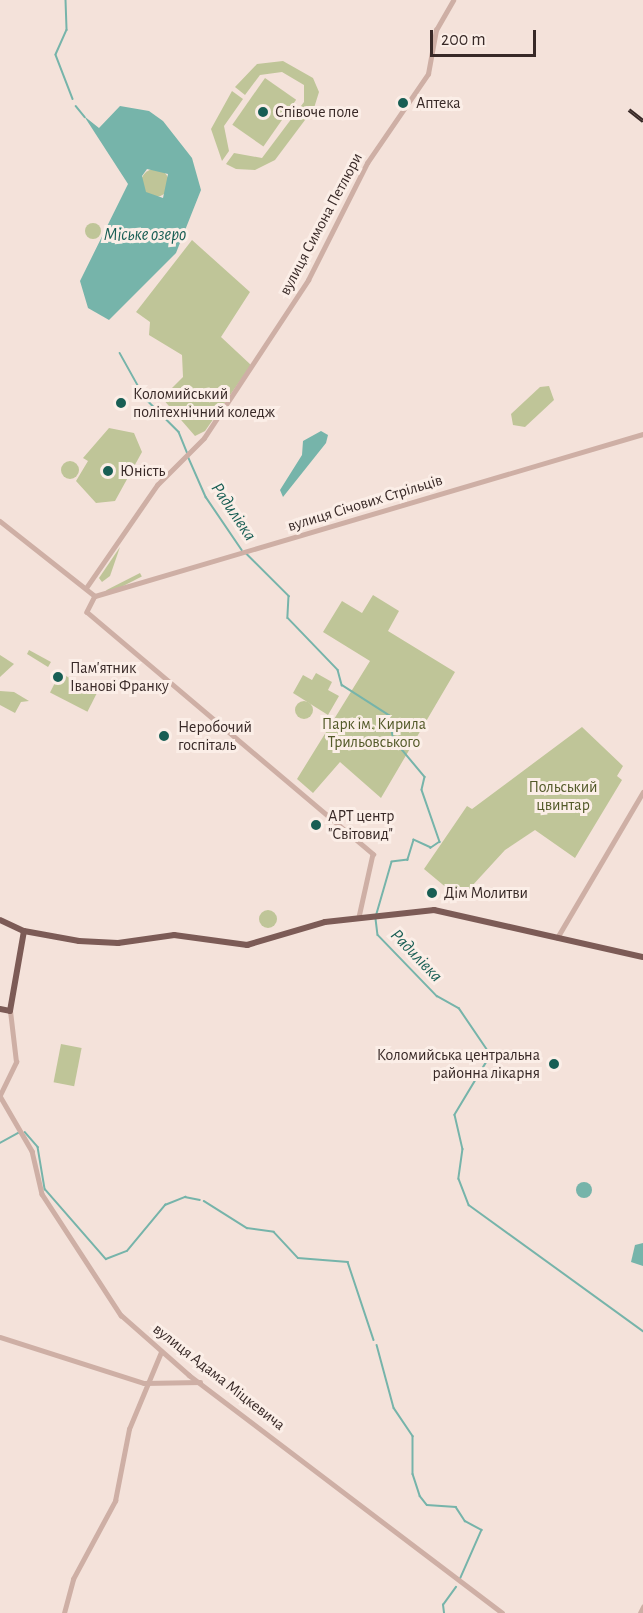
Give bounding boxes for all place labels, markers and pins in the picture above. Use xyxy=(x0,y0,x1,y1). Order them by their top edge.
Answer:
place label: Аптека xyxy=(416,93,461,113)
marker: Аптека xyxy=(394,94,412,112)
place label: Співоче поле xyxy=(275,102,359,122)
marker: Співоче поле xyxy=(256,105,270,119)
place label: Коломийський політехнічний коледж xyxy=(133,384,275,422)
marker: Коломийський політехнічний коледж xyxy=(114,396,128,410)
place label: Юність xyxy=(120,461,165,481)
marker: Юність xyxy=(101,464,115,478)
place label: Пам'ятник Іванові Франку xyxy=(70,658,169,696)
marker: Пам'ятник Іванові Франку xyxy=(51,670,65,684)
place label: Неробочий госпіталь xyxy=(178,717,252,755)
marker: Неробочий госпіталь xyxy=(155,727,173,745)
place label: АРТ центр "Світовид" xyxy=(328,806,394,844)
marker: АРТ центр "Світовид" xyxy=(309,818,323,832)
place label: Дім Молитви xyxy=(444,883,528,903)
marker: Дім Молитви xyxy=(425,886,439,900)
place label: Коломийська центральна районна лікарня xyxy=(377,1045,540,1083)
marker: Коломийська центральна районна лікарня xyxy=(545,1055,563,1073)

